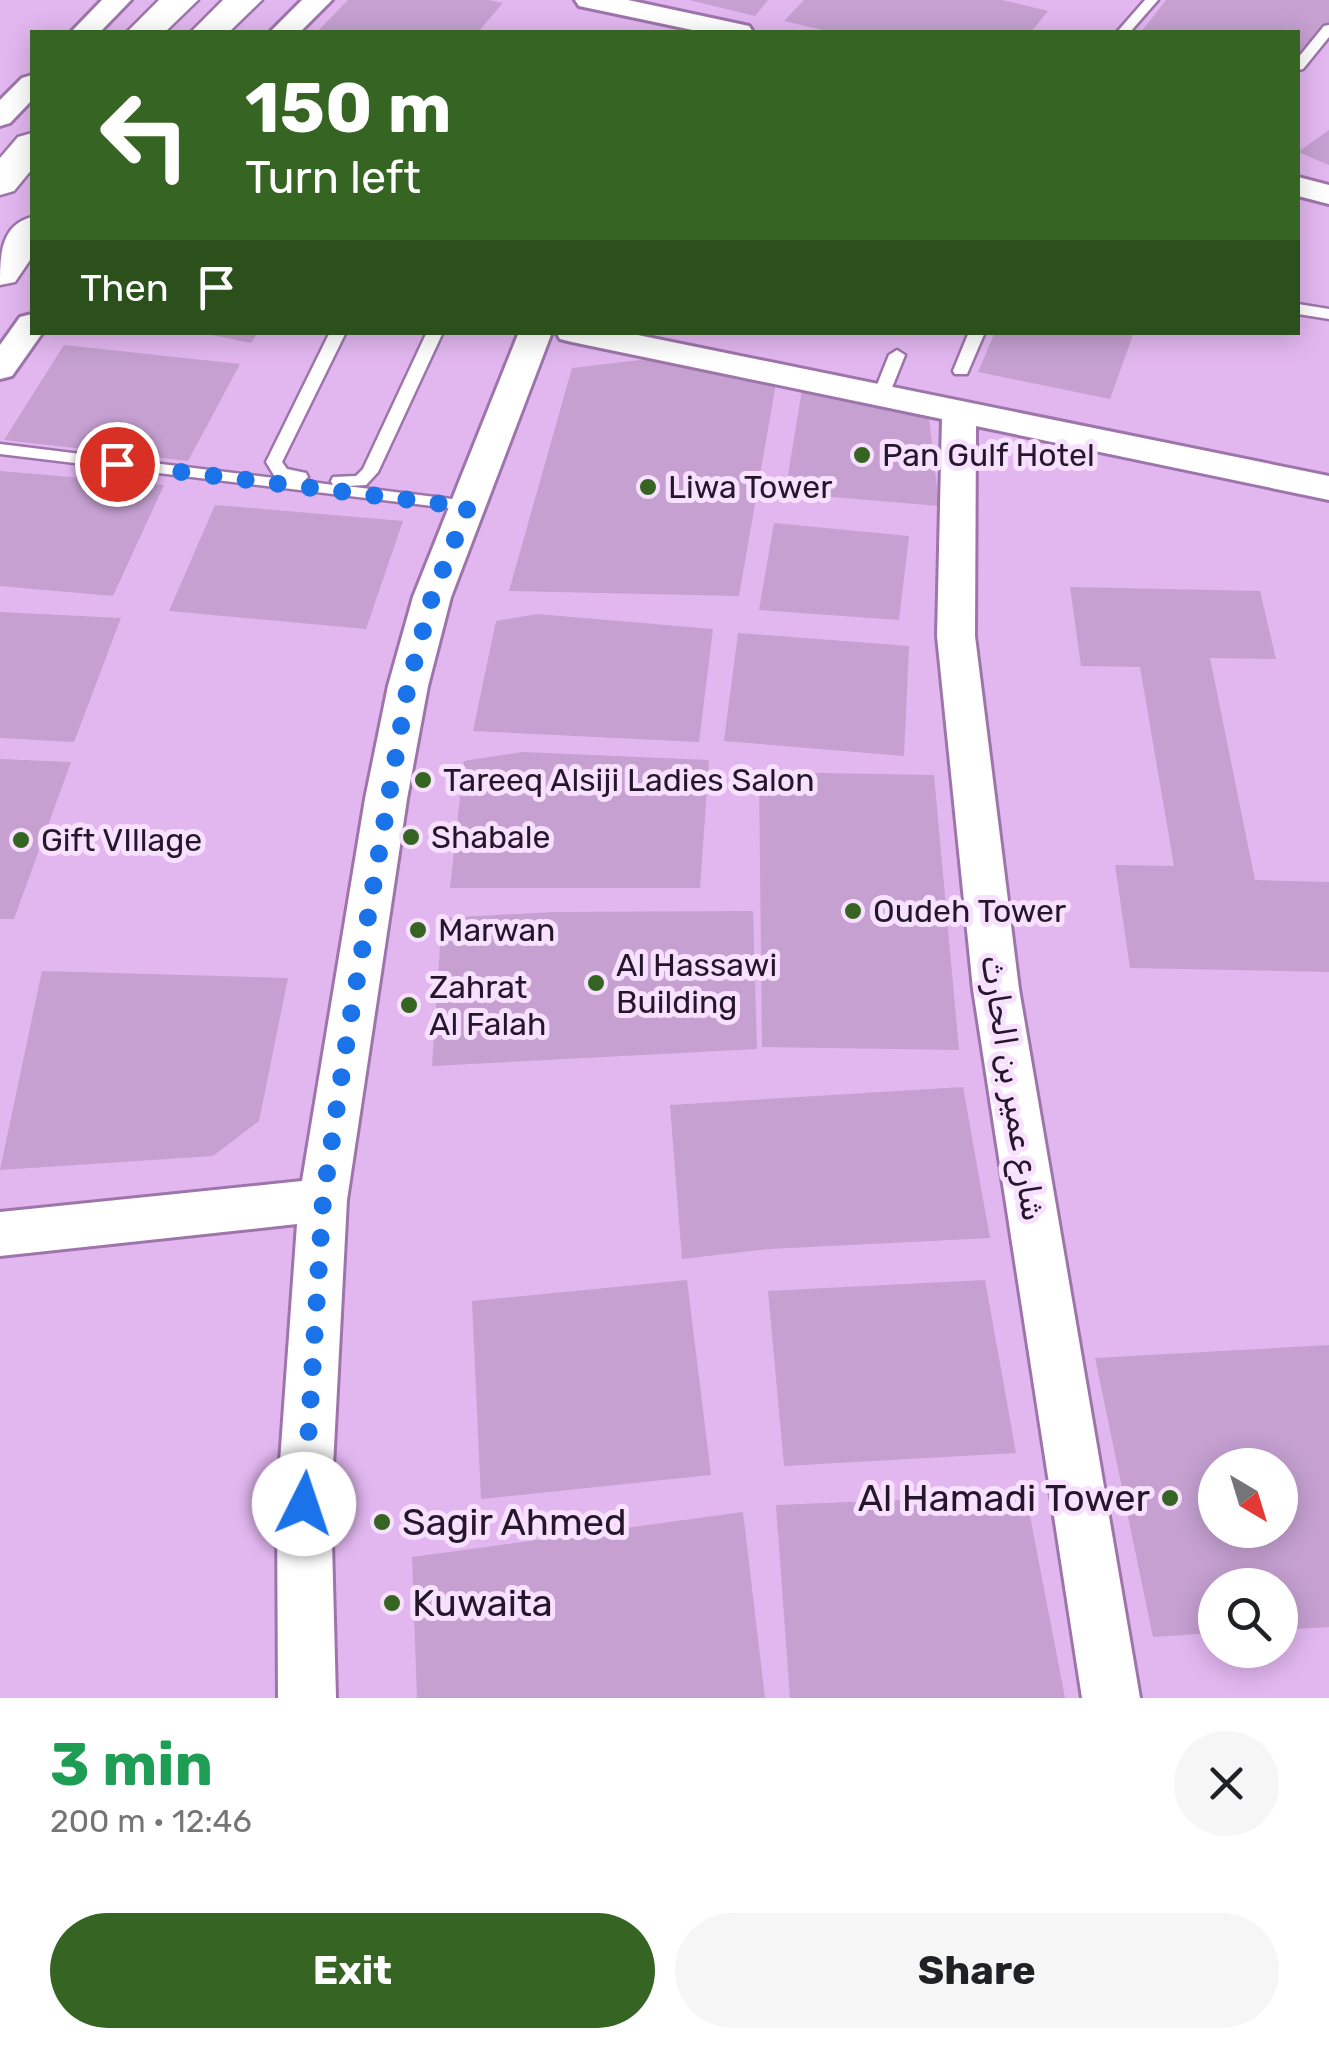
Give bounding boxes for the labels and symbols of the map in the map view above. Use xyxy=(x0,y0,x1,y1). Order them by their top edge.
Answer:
pin xyxy=(75,422,160,507)
place label: Pan Gulf Hotel xyxy=(882,436,1095,474)
marker: Pan Gulf Hotel xyxy=(851,444,873,466)
place label: Liwa Tower xyxy=(668,468,832,506)
marker: Liwa Tower xyxy=(637,476,659,498)
place label: Tareeq Alsiji Ladies Salon xyxy=(443,761,815,799)
marker: Tareeq Alsiji Ladies Salon xyxy=(412,769,434,791)
place label: Shabale xyxy=(431,818,550,856)
place label: Gift VIllage xyxy=(41,821,202,859)
marker: Shabale xyxy=(400,826,422,848)
marker: Gift VIllage xyxy=(10,829,32,851)
place label: Oudeh Tower xyxy=(873,892,1066,930)
marker: Oudeh Tower xyxy=(842,900,864,922)
place label: Marwan xyxy=(438,911,555,949)
marker: Marwan xyxy=(407,919,429,941)
place label: Al Hassawi Building xyxy=(616,946,777,1021)
street label: شارع عمير بن الحارث xyxy=(970,952,1053,1224)
place label: Zahrat Al Falah xyxy=(429,968,546,1043)
marker: Al Hassawi Building xyxy=(585,972,607,994)
marker: Zahrat Al Falah xyxy=(398,994,420,1016)
north arrow xyxy=(1198,1448,1298,1548)
position arrow xyxy=(252,1452,356,1556)
place label: Al Hamadi Tower xyxy=(858,1475,1151,1521)
marker: Al Hamadi Tower xyxy=(1159,1487,1181,1509)
place label: Sagir Ahmed xyxy=(402,1499,627,1545)
marker: Sagir Ahmed xyxy=(371,1511,393,1533)
place label: Kuwaita xyxy=(412,1580,553,1626)
marker: Kuwaita xyxy=(381,1592,403,1614)

